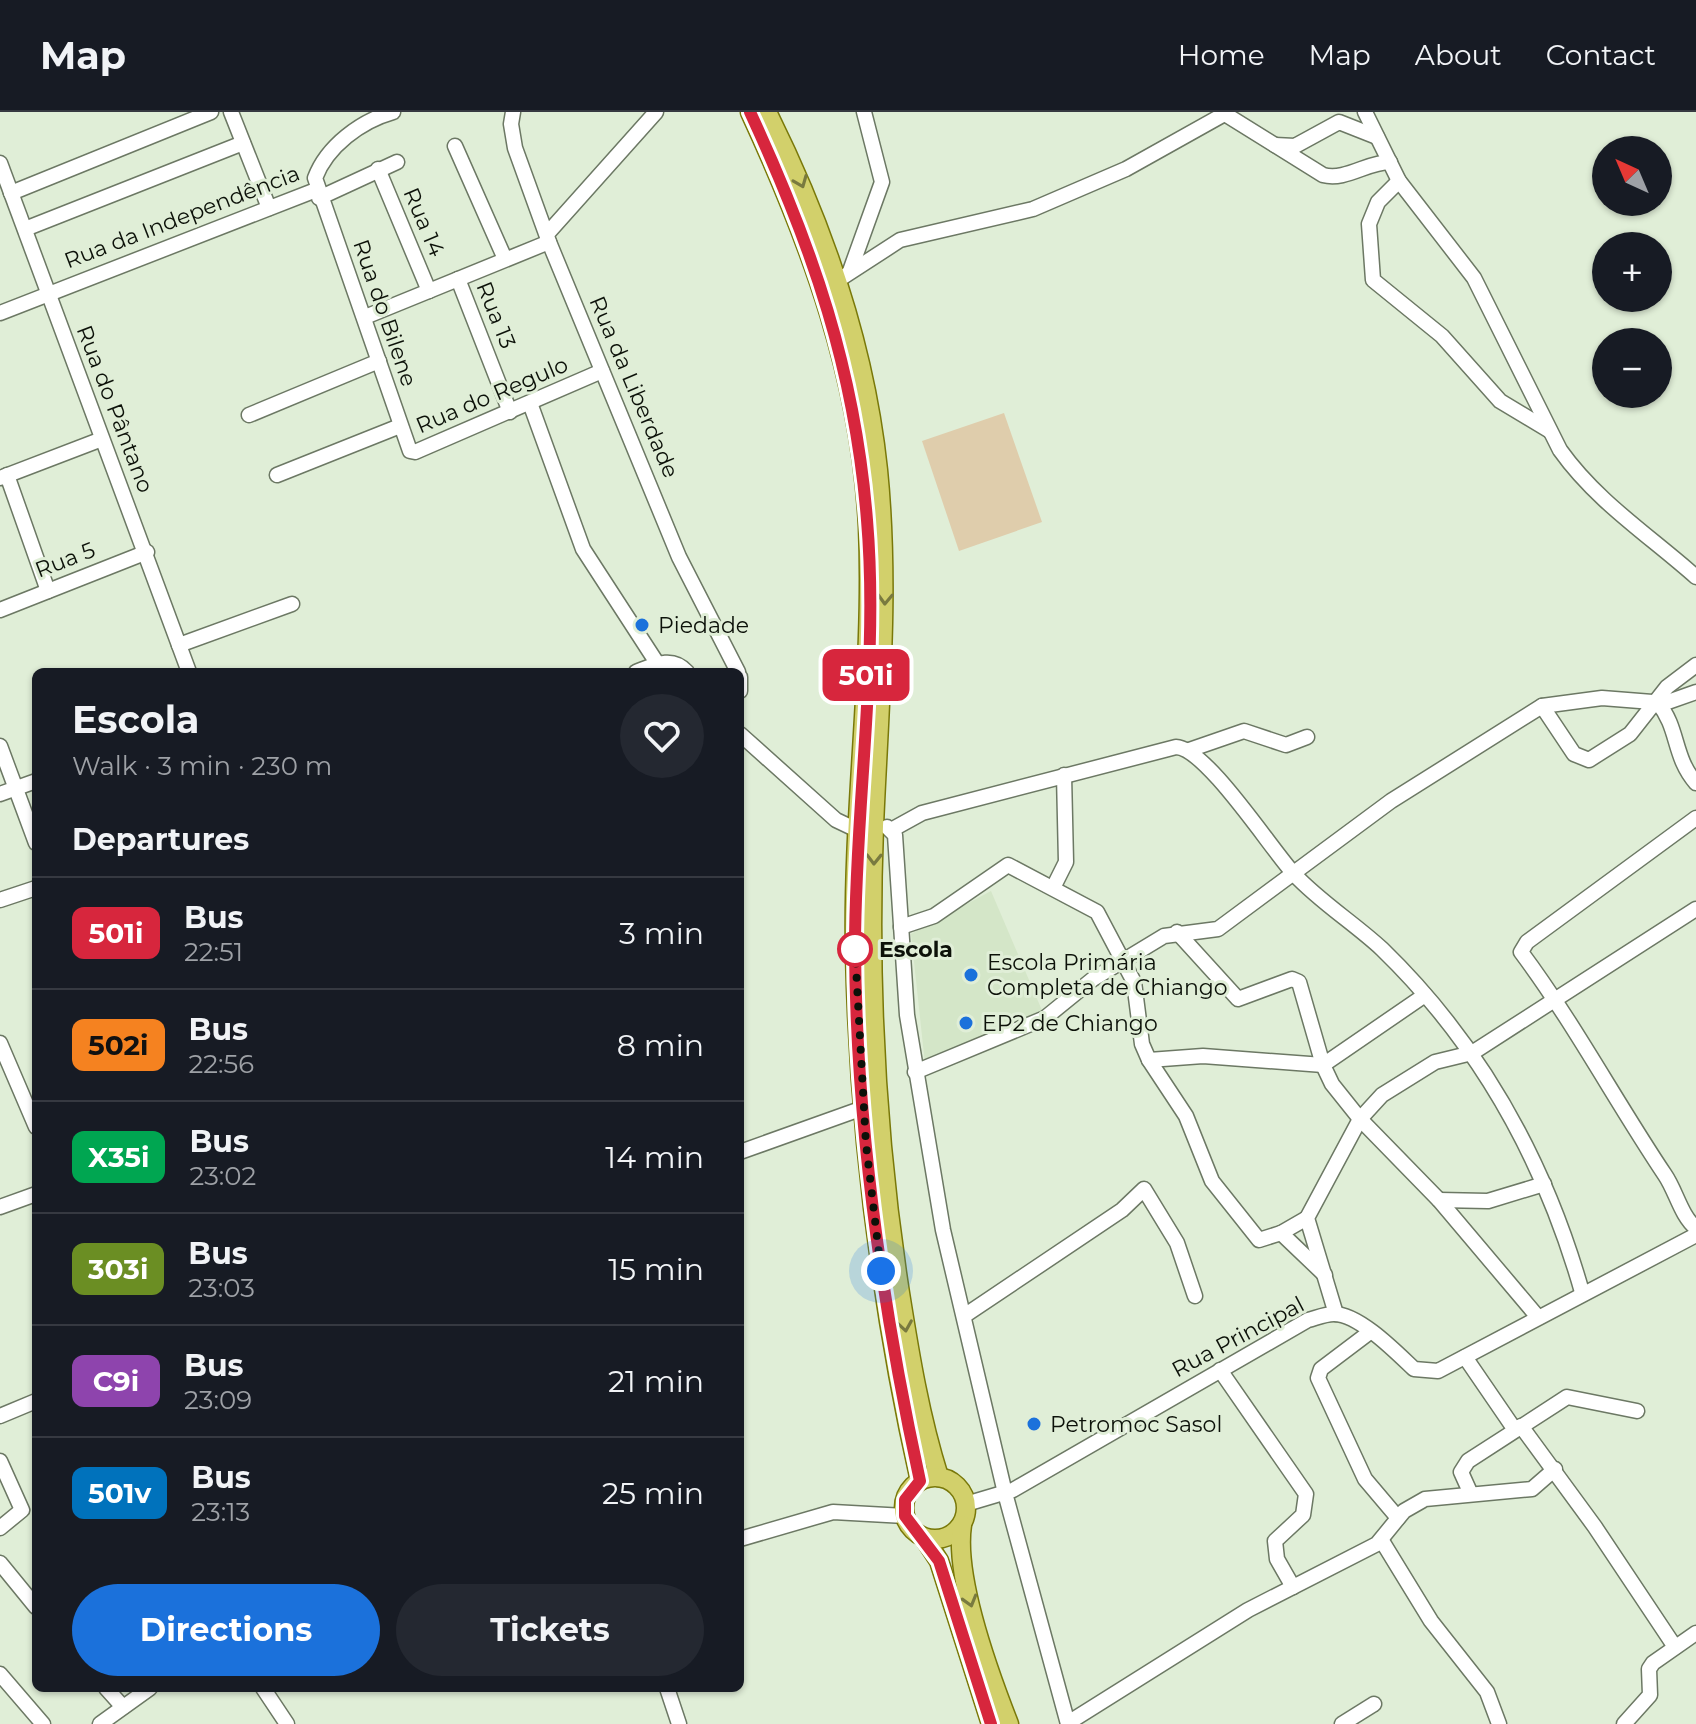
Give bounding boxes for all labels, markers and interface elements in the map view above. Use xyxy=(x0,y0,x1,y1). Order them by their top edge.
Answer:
text: Map xyxy=(40,32,126,79)
text: Home xyxy=(1178,38,1265,72)
text: Map xyxy=(1309,38,1371,72)
text: About xyxy=(1415,38,1502,72)
text: Contact xyxy=(1546,38,1656,72)
north arrow xyxy=(1592,136,1672,216)
map controls xyxy=(1592,136,1672,408)
street label: Rua da Independência xyxy=(60,160,304,274)
one-way arrow xyxy=(791,174,808,188)
street label: Rua 14 xyxy=(398,184,451,261)
button: + xyxy=(1592,232,1672,312)
street label: Rua do Bilene xyxy=(347,236,423,390)
street label: Rua 13 xyxy=(470,278,522,352)
street label: Rua da Liberdade xyxy=(584,292,684,482)
street label: Rua do Pântano xyxy=(71,321,159,497)
button: − xyxy=(1592,328,1672,408)
street label: Rua do Regulo xyxy=(412,351,572,439)
street label: Rua 5 xyxy=(31,536,99,584)
one-way arrow xyxy=(877,593,894,606)
place label: Piedade xyxy=(658,612,749,639)
marker: Piedade xyxy=(633,616,651,634)
line badge: 501i xyxy=(810,649,922,701)
text: 501i xyxy=(839,658,893,692)
button: heart xyxy=(620,694,704,778)
text: Escola xyxy=(72,696,200,743)
text: Walk · 3 min · 230 m xyxy=(72,750,332,782)
text: Departures xyxy=(72,821,249,858)
one-way arrow xyxy=(865,853,883,866)
text: Bus xyxy=(184,899,244,936)
text: 3 min xyxy=(619,915,704,952)
text: 501i xyxy=(89,916,143,950)
marker: Escola xyxy=(838,932,872,966)
text: 22:51 xyxy=(184,936,243,968)
place label: Escola xyxy=(879,936,953,963)
place label: Escola Primária Completa de Chiango xyxy=(987,949,1228,1001)
marker: Escola Primária Completa de Chiango xyxy=(962,966,980,984)
place label: EP2 de Chiango xyxy=(982,1010,1158,1037)
text: Bus xyxy=(189,1011,248,1048)
marker: EP2 de Chiango xyxy=(957,1014,975,1032)
text: 8 min xyxy=(617,1027,704,1064)
text: 502i xyxy=(88,1028,149,1062)
text: 22:56 xyxy=(189,1048,254,1080)
text: Bus xyxy=(189,1123,249,1160)
text: 14 min xyxy=(605,1139,704,1176)
text: X35i xyxy=(88,1140,149,1174)
text: 23:02 xyxy=(189,1160,256,1192)
text: Bus xyxy=(188,1235,248,1272)
text: 15 min xyxy=(608,1251,704,1288)
your location xyxy=(861,1251,901,1291)
text: 303i xyxy=(88,1252,148,1286)
text: 23:03 xyxy=(188,1272,255,1304)
street label: Rua Principal xyxy=(1167,1291,1309,1383)
one-way arrow xyxy=(896,1319,913,1333)
text: Bus xyxy=(184,1347,244,1384)
text: 21 min xyxy=(608,1363,704,1400)
text: C9i xyxy=(93,1364,139,1398)
text: 23:09 xyxy=(184,1384,252,1416)
place label: Petromoc Sasol xyxy=(1050,1411,1222,1438)
marker: Petromoc Sasol xyxy=(1025,1415,1043,1433)
text: Bus xyxy=(191,1459,251,1496)
text: 25 min xyxy=(602,1475,704,1512)
text: 501v xyxy=(88,1476,151,1510)
text: 23:13 xyxy=(191,1496,250,1528)
button: Directions xyxy=(72,1584,380,1676)
button: Tickets xyxy=(396,1584,704,1676)
one-way arrow xyxy=(961,1594,977,1608)

